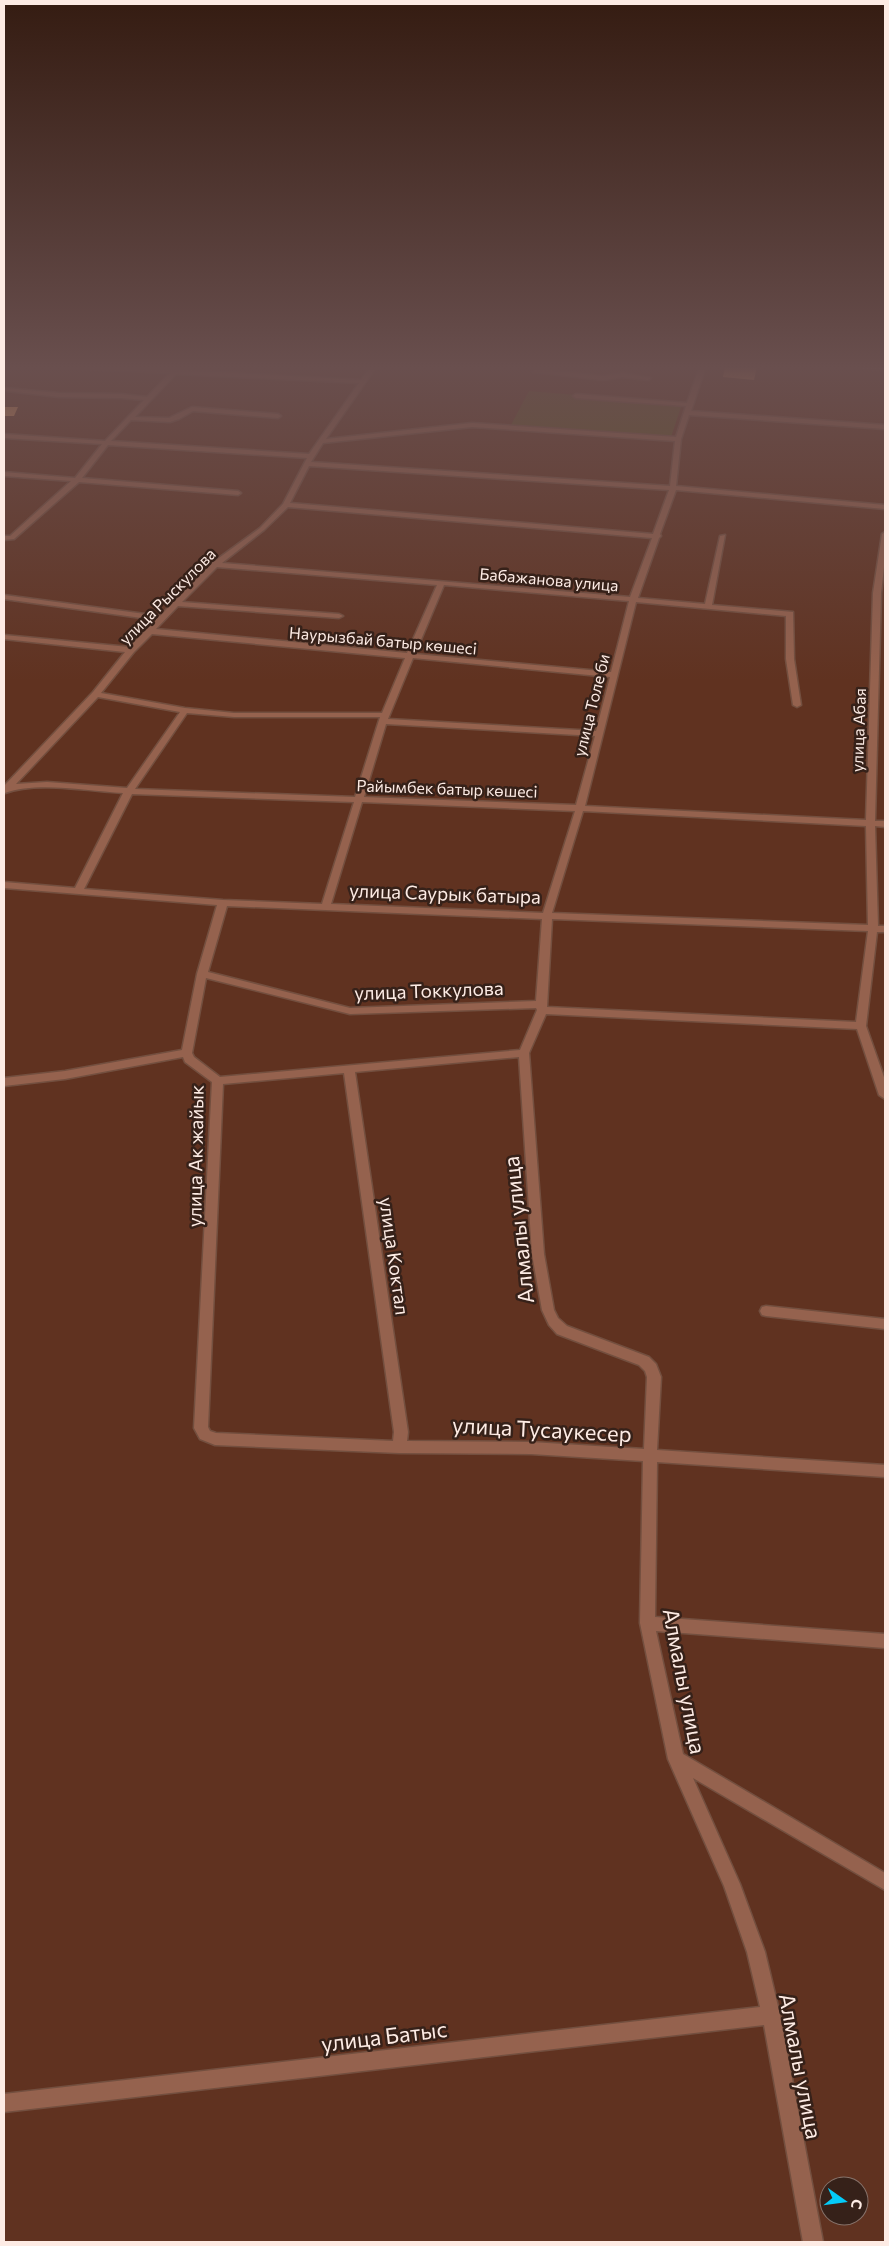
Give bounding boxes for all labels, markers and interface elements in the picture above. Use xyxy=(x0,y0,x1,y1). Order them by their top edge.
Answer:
street label: улица Рыскулова xyxy=(115,544,219,648)
street label: Бабажанова улица xyxy=(479,563,619,595)
street label: Наурызбай батыр көшесі xyxy=(288,622,478,658)
street label: улица Толе би xyxy=(569,652,613,758)
street label: улица Абая xyxy=(847,688,869,772)
street label: Райымбек батыр көшесі xyxy=(356,775,538,801)
street label: улица Саурык батыра xyxy=(349,878,541,908)
street label: улица Токкулова xyxy=(354,976,504,1004)
street label: улица Ак жайык xyxy=(182,1085,208,1227)
street label: Алмалы улица xyxy=(497,1155,539,1305)
street label: улица Коктал xyxy=(375,1195,415,1317)
street label: улица Тусаукесер xyxy=(452,1411,632,1447)
street label: Алмалы улица xyxy=(658,1606,712,1756)
street label: Алмалы улица xyxy=(774,1991,828,2141)
street label: улица Батыс xyxy=(319,2015,449,2057)
north arrow xyxy=(819,2176,869,2226)
text: С xyxy=(848,2198,867,2211)

